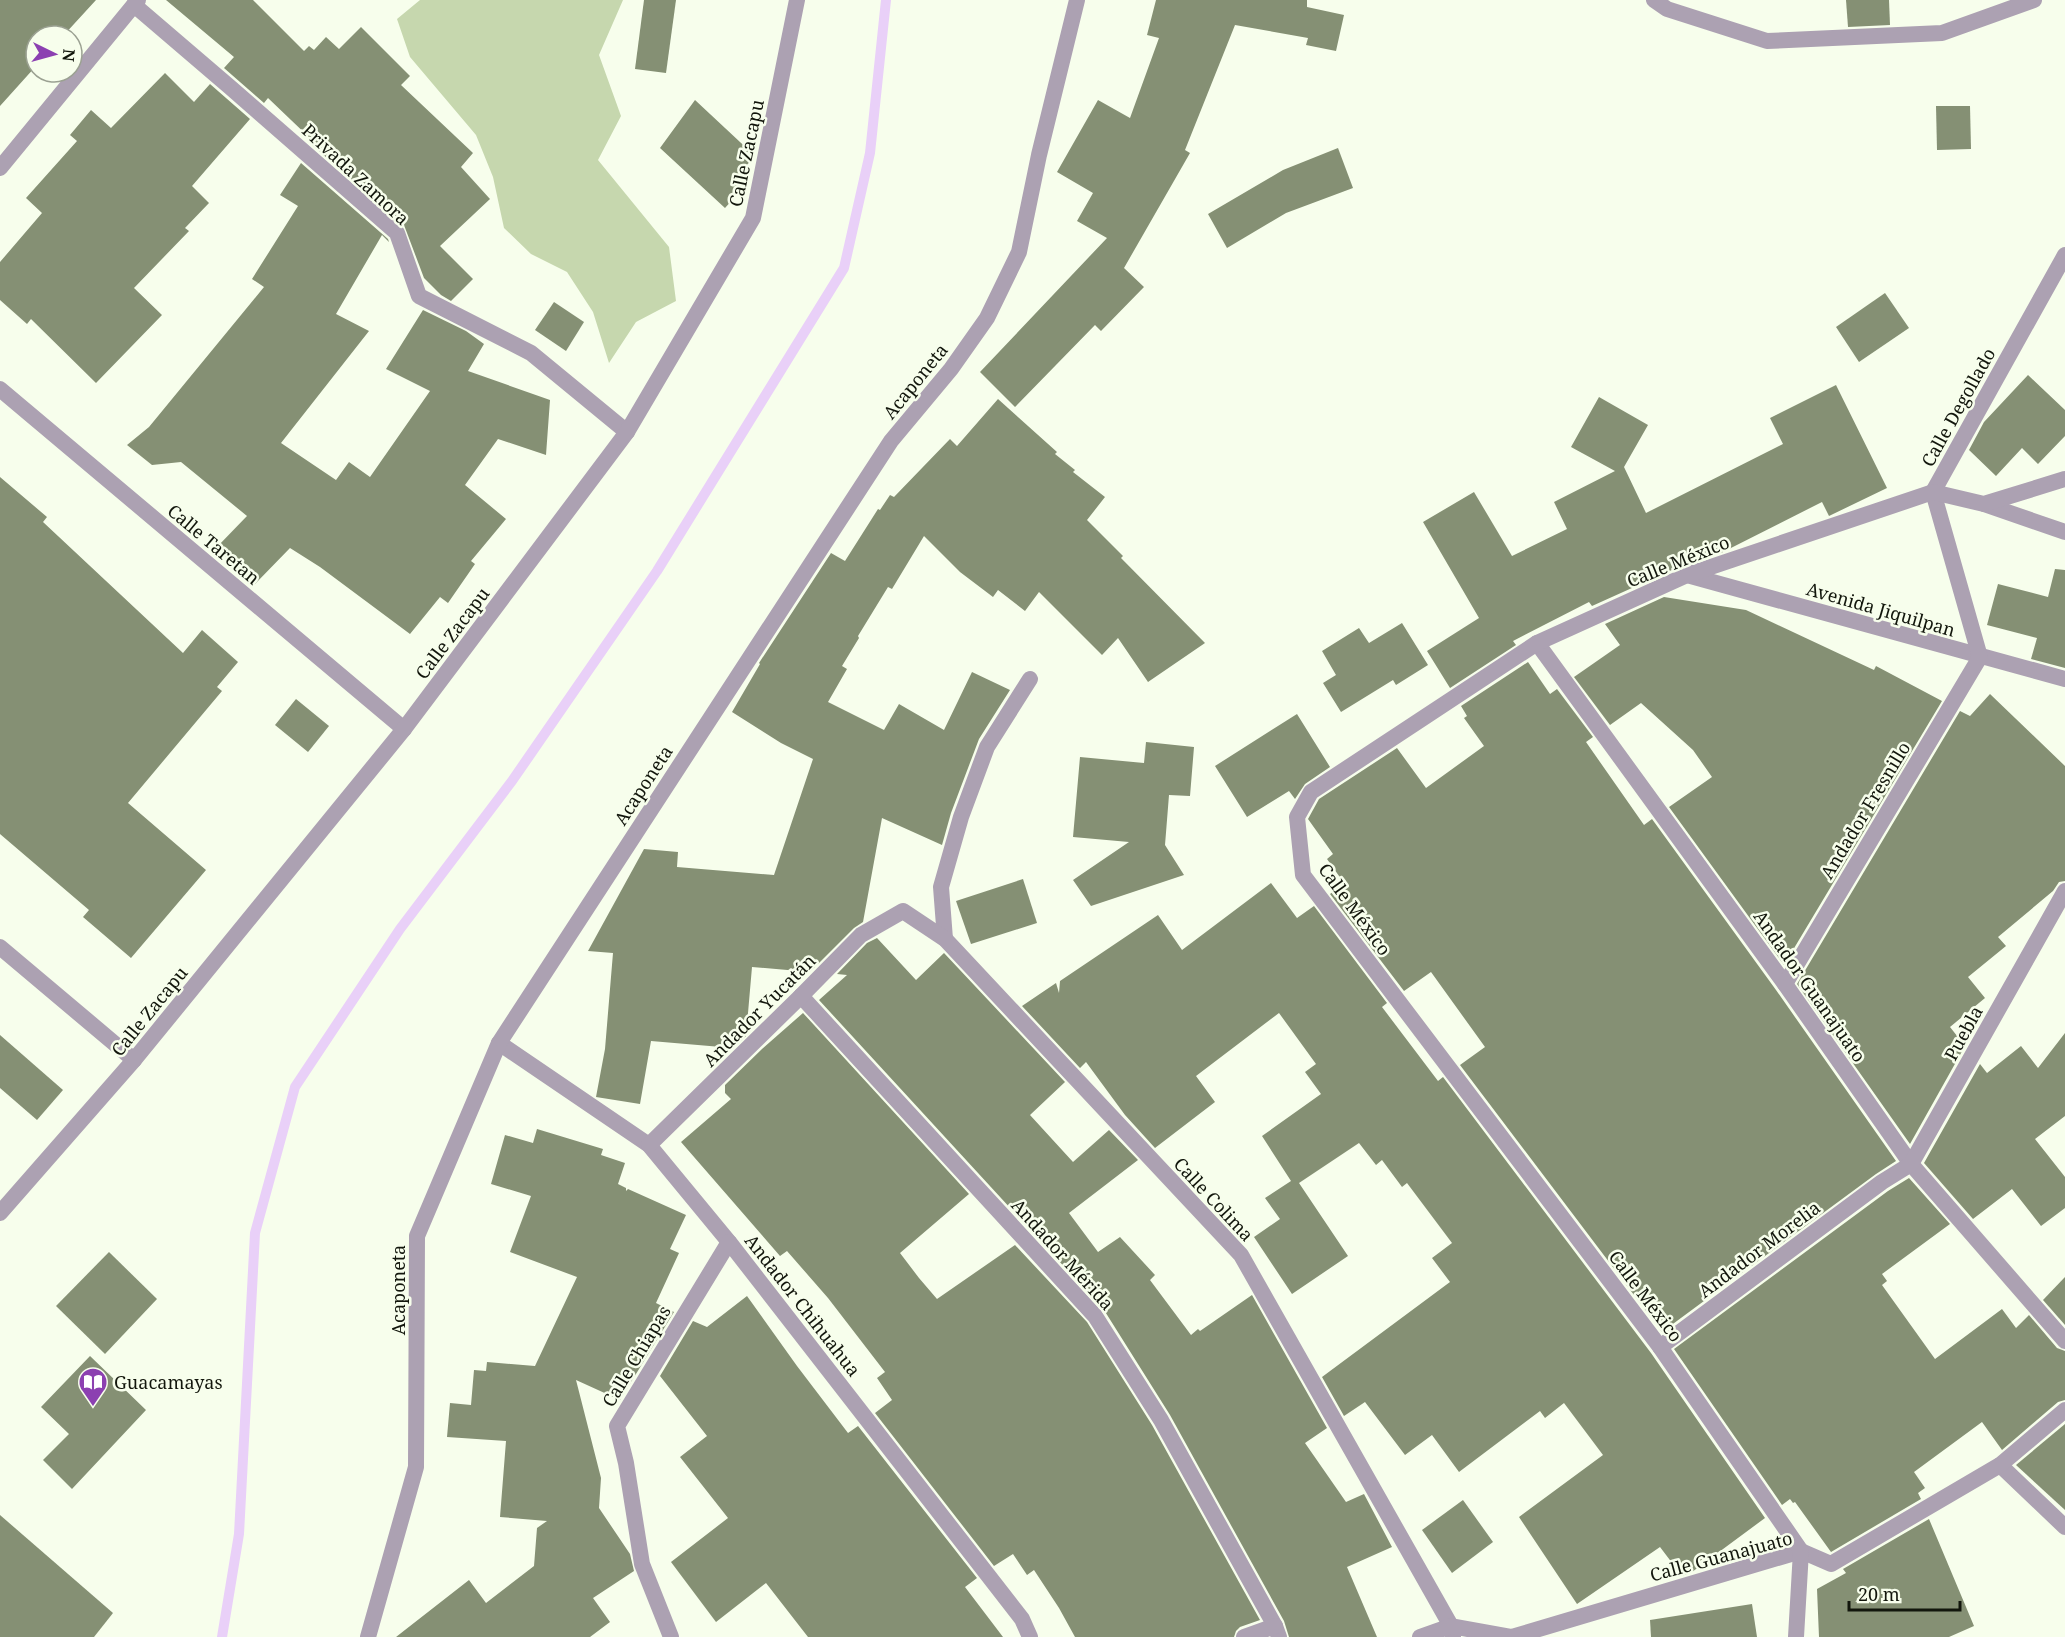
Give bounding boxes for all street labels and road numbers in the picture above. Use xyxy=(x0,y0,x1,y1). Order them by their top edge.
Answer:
street label: Calle Zacapu xyxy=(723,97,769,209)
street label: Privada Zamora xyxy=(297,118,415,230)
street label: Acaponeta xyxy=(877,338,953,424)
street label: Calle Degollado xyxy=(1915,343,2001,471)
street label: Calle Taretan xyxy=(163,498,265,590)
street label: Calle México xyxy=(1623,530,1733,592)
street label: Avenida Jiquilpan xyxy=(1804,576,1959,642)
street label: Calle Zacapu xyxy=(410,582,495,684)
street label: Andador Fresnillo xyxy=(1815,737,1915,883)
street label: Acaponeta xyxy=(608,741,678,829)
street label: Calle México xyxy=(1313,858,1397,960)
street label: Andador Guanajuato xyxy=(1749,905,1871,1067)
street label: Andador Yucatán xyxy=(698,948,821,1071)
street label: Calle Zacapu xyxy=(105,961,193,1061)
street label: Puebla xyxy=(1938,1002,1988,1064)
street label: Calle Colima xyxy=(1169,1152,1259,1246)
street label: Andador Mérida xyxy=(1007,1193,1119,1315)
street label: Andador Morelia xyxy=(1693,1195,1825,1303)
street label: Andador Chihuahua xyxy=(740,1229,866,1381)
street label: Acaponeta xyxy=(386,1245,410,1335)
street label: Calle México xyxy=(1604,1245,1688,1347)
street label: Calle Chiapas xyxy=(596,1301,676,1411)
street label: Calle Guanajuato xyxy=(1647,1525,1795,1587)

